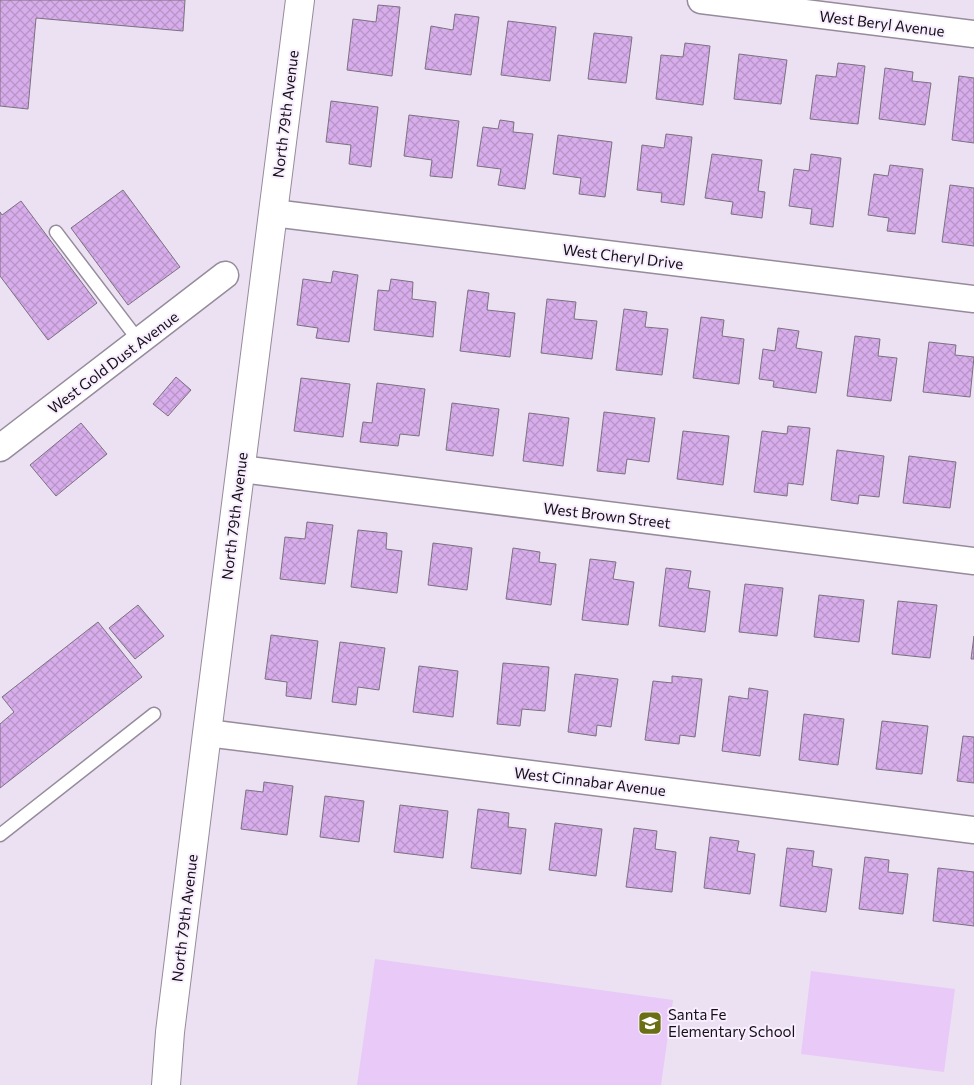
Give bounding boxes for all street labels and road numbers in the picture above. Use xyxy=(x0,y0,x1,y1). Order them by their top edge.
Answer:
street label: West Beryl Avenue xyxy=(818,6,946,40)
street label: North 79th Avenue xyxy=(268,49,302,179)
street label: West Cheryl Drive xyxy=(562,240,684,272)
street label: West Gold Dust Avenue xyxy=(44,307,182,417)
street label: North 79th Avenue xyxy=(217,451,251,581)
street label: West Brown Street xyxy=(542,498,672,532)
street label: West Cinnabar Avenue xyxy=(513,763,667,799)
street label: North 79th Avenue xyxy=(167,853,201,983)

